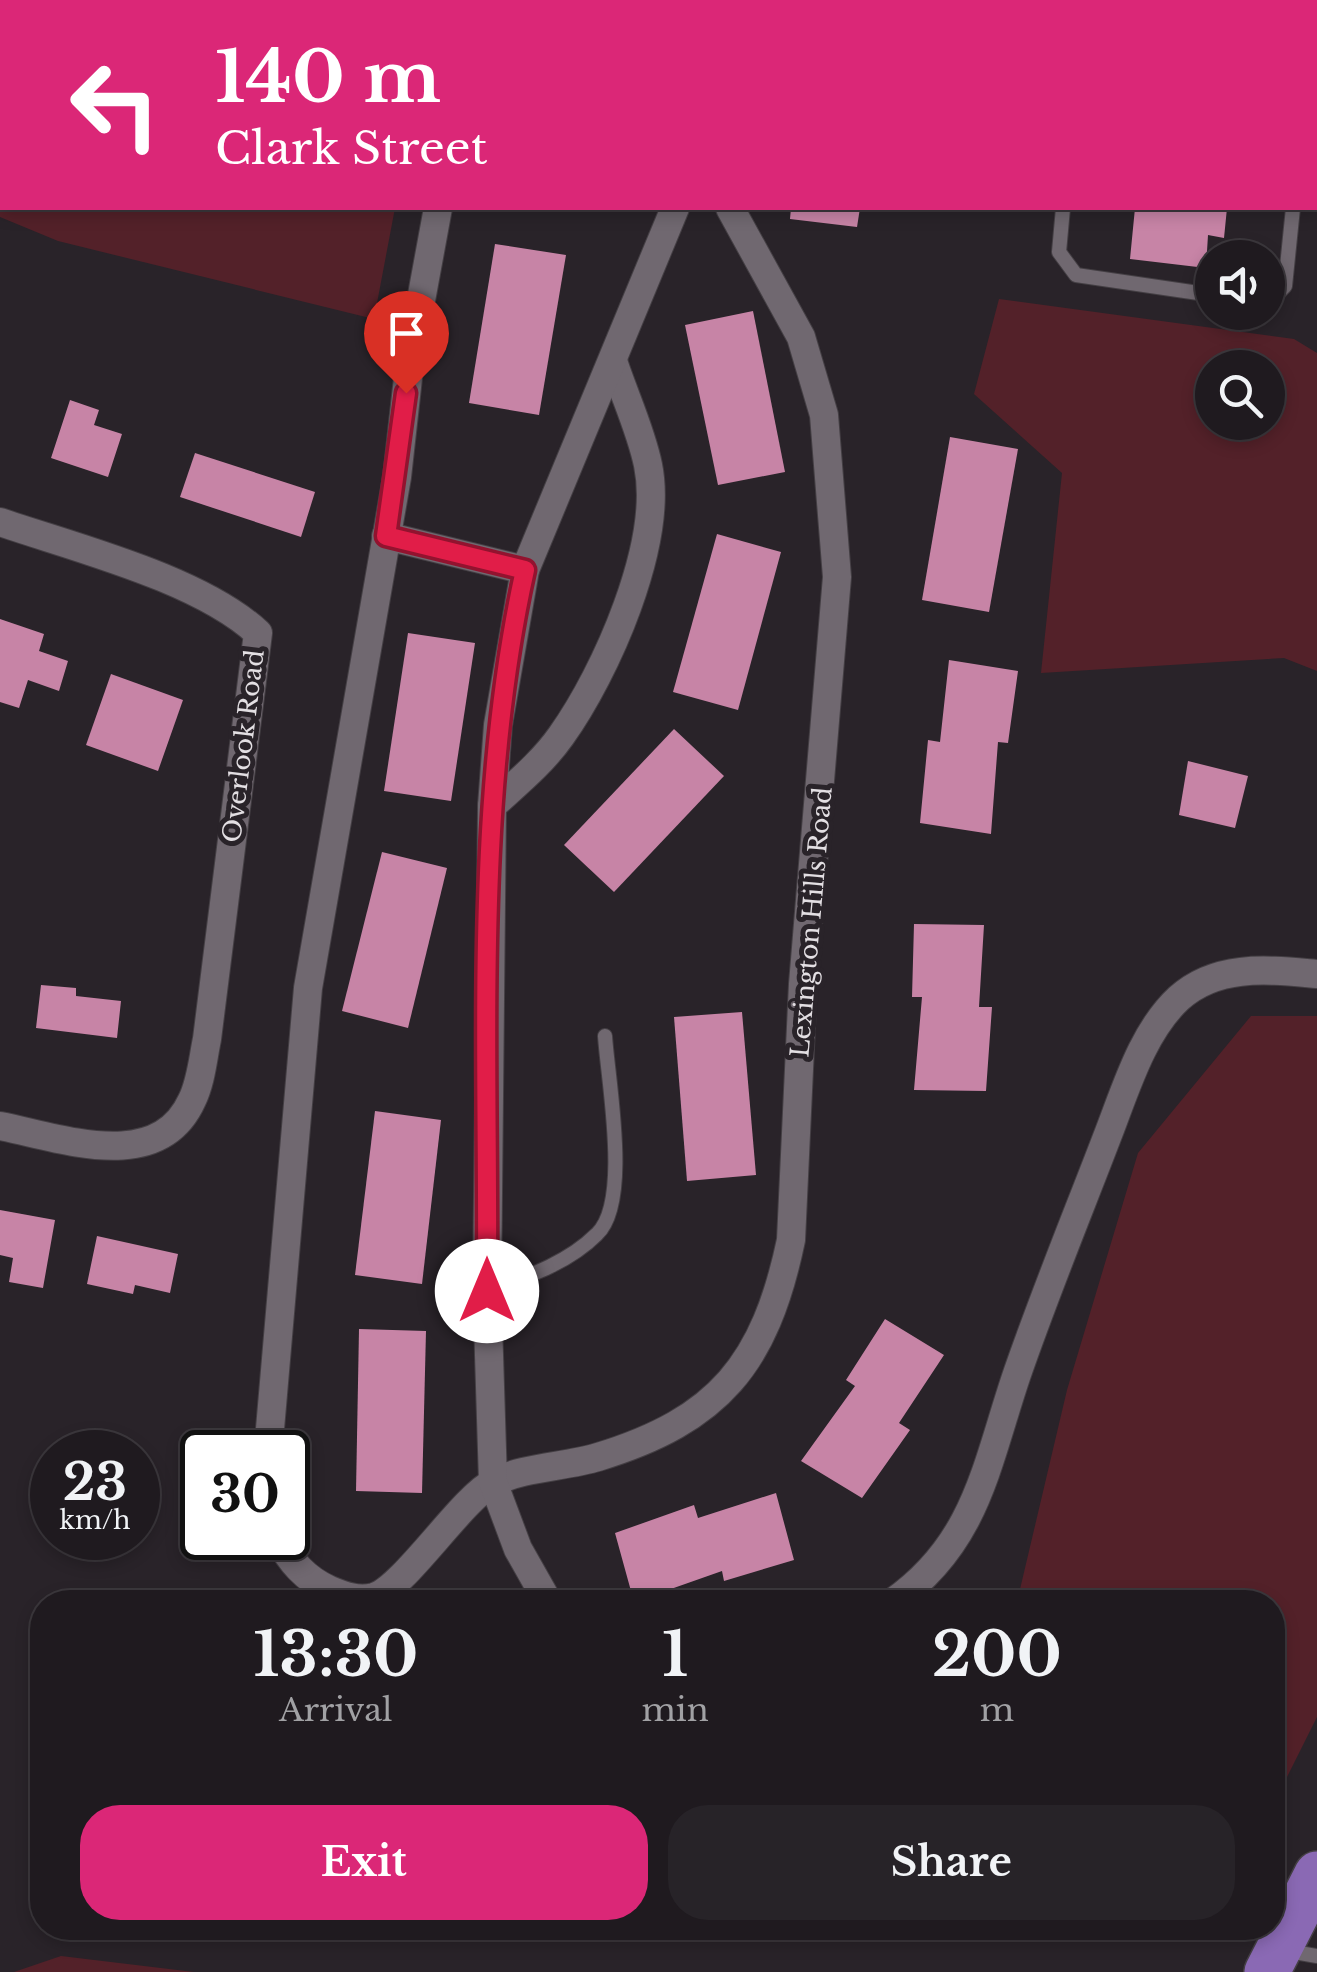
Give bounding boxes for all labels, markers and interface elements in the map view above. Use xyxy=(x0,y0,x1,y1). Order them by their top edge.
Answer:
text: 140 m xyxy=(215,34,441,121)
icon: left xyxy=(50,40,180,170)
text: Clark Street xyxy=(215,120,487,176)
map controls xyxy=(1195,240,1285,440)
button: sound xyxy=(1195,240,1285,330)
pin xyxy=(364,291,449,394)
icon: arrive xyxy=(379,306,434,361)
button: search xyxy=(1195,350,1285,440)
street label: Overlook Road xyxy=(216,648,271,844)
street label: Lexington Hills Road xyxy=(784,785,839,1059)
position arrow xyxy=(435,1239,539,1343)
speed limit sign: 30 xyxy=(180,1430,310,1560)
text: 23 xyxy=(63,1451,127,1514)
text: km/h xyxy=(60,1505,130,1536)
text: 13:30 xyxy=(253,1618,418,1692)
text: 1 xyxy=(662,1618,688,1692)
text: 200 xyxy=(932,1618,1062,1692)
text: Arrival xyxy=(279,1690,392,1730)
text: min xyxy=(641,1690,709,1730)
text: m xyxy=(980,1690,1014,1730)
button: Exit xyxy=(80,1805,648,1920)
button: Share xyxy=(668,1805,1235,1920)

